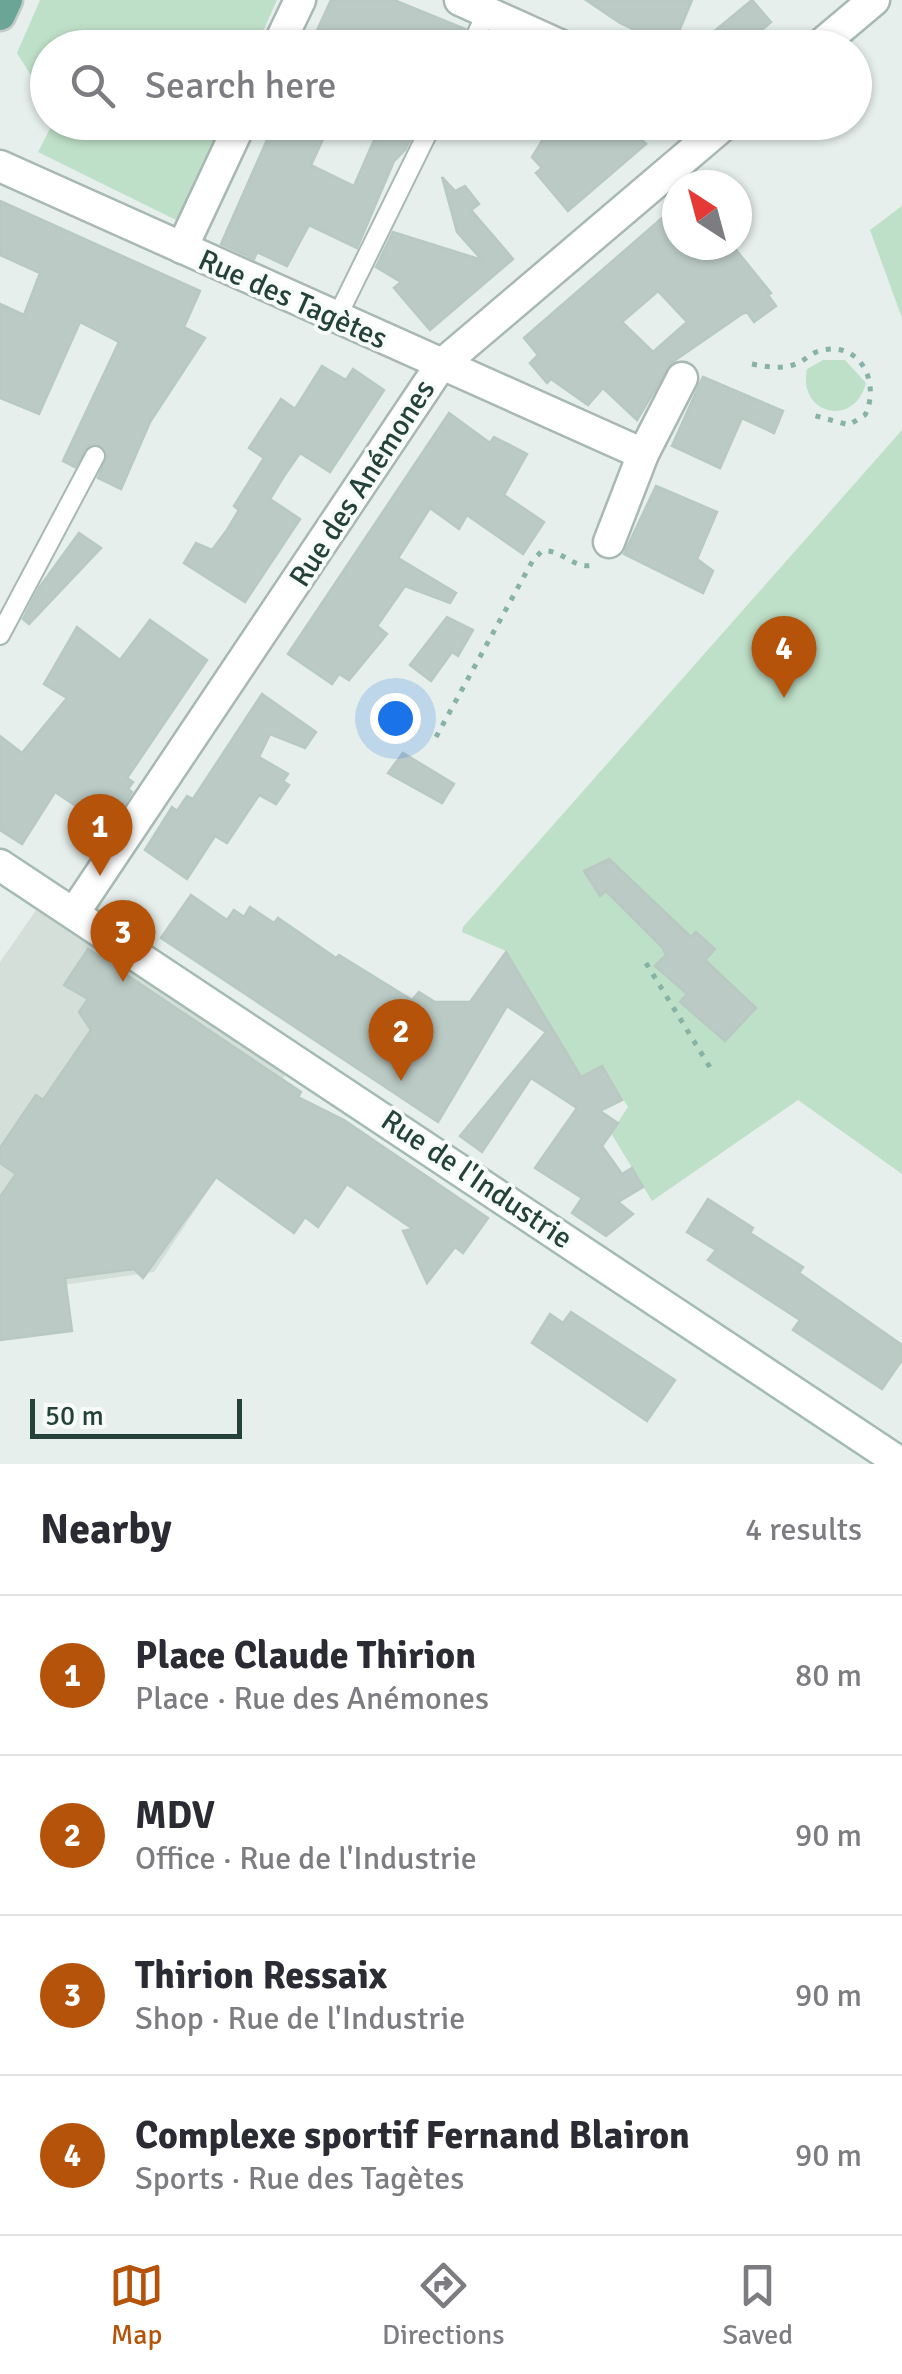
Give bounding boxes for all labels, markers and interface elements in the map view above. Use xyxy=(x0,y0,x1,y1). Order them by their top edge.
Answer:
search box xyxy=(30,30,872,140)
icon: search xyxy=(65,58,120,113)
text: Search here xyxy=(145,62,337,109)
north arrow xyxy=(662,170,752,260)
street label: Rue des Tagètes xyxy=(193,241,393,358)
street label: Rue des Anémones xyxy=(282,373,443,594)
pin: 4 xyxy=(752,616,816,698)
your location xyxy=(370,693,421,744)
pin: 1 xyxy=(68,794,132,876)
pin: 3 xyxy=(90,900,156,982)
pin: 2 xyxy=(368,998,434,1081)
street label: Rue de l'Industrie xyxy=(374,1102,579,1257)
scale bar xyxy=(30,1394,242,1438)
text: 50 m xyxy=(45,1399,104,1433)
text: Nearby xyxy=(40,1504,172,1555)
text: 4 results xyxy=(745,1510,862,1549)
text: Place Claude Thirion xyxy=(135,1632,476,1679)
text: 1 xyxy=(64,1656,81,1695)
text: 80 m xyxy=(795,1656,862,1695)
text: Place · Rue des Anémones xyxy=(135,1679,489,1718)
text: MDV xyxy=(135,1792,215,1839)
text: 2 xyxy=(64,1816,81,1855)
text: 90 m xyxy=(795,1816,862,1855)
text: Office · Rue de l'Industrie xyxy=(135,1839,477,1878)
text: Thirion Ressaix xyxy=(135,1952,387,1999)
text: 3 xyxy=(64,1976,81,2015)
text: 90 m xyxy=(795,1976,862,2015)
text: Shop · Rue de l'Industrie xyxy=(135,1999,465,2038)
text: Complexe sportif Fernand Blairon xyxy=(135,2112,690,2159)
text: 4 xyxy=(64,2136,81,2175)
text: 90 m xyxy=(795,2136,862,2175)
text: Sports · Rue des Tagètes xyxy=(135,2159,464,2198)
tab: Map xyxy=(109,2258,164,2352)
tab: Directions xyxy=(382,2258,504,2352)
tab: Saved xyxy=(722,2258,793,2352)

